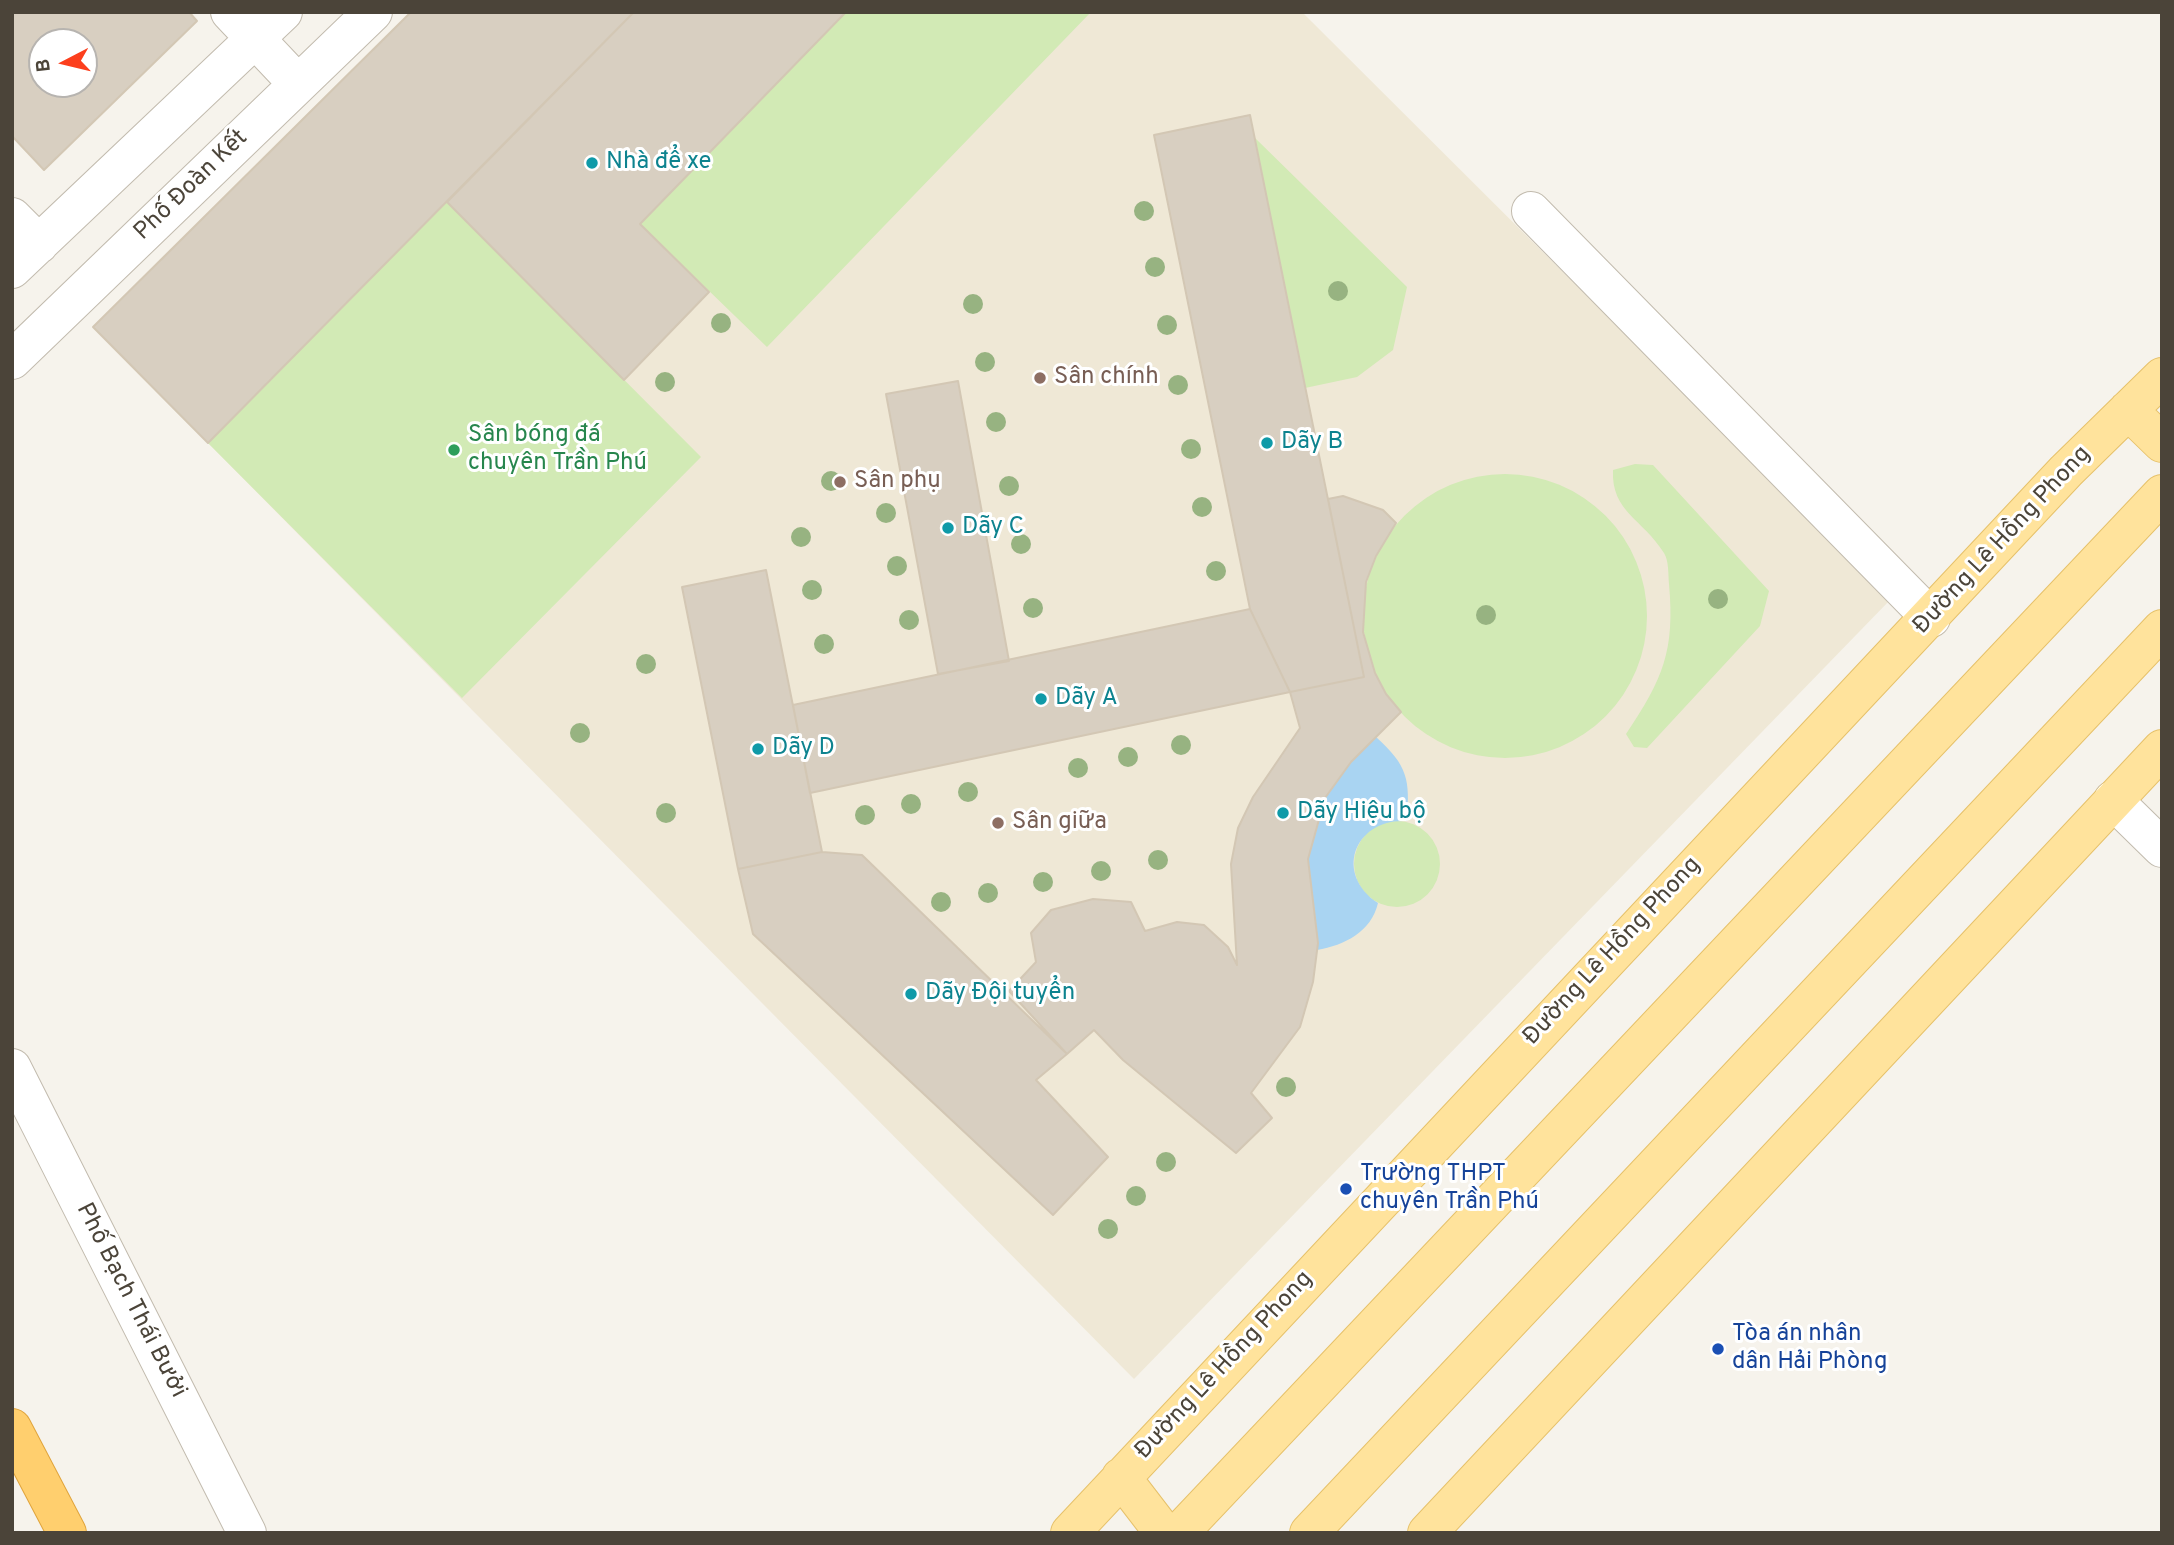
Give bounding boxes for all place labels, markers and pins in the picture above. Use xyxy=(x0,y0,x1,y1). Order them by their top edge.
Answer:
place label: Nhà để xe xyxy=(606,149,711,177)
marker: Nhà để xe xyxy=(584,155,600,171)
place label: Sân chính xyxy=(1054,364,1159,392)
marker: Sân chính xyxy=(1032,370,1048,386)
place label: Sân bóng đá chuyên Trần Phú xyxy=(468,422,647,478)
place label: Dãy B xyxy=(1281,429,1343,457)
marker: Dãy B xyxy=(1259,435,1275,451)
marker: Sân bóng đá chuyên Trần Phú xyxy=(446,442,462,458)
place label: Sân phụ xyxy=(854,468,941,496)
marker: Sân phụ xyxy=(832,474,848,490)
place label: Dãy C xyxy=(962,514,1024,542)
marker: Dãy C xyxy=(940,520,956,536)
place label: Dãy A xyxy=(1055,685,1118,713)
marker: Dãy A xyxy=(1033,691,1049,707)
place label: Dãy D xyxy=(772,735,835,763)
marker: Dãy D xyxy=(750,741,766,757)
place label: Dãy Hiệu bộ xyxy=(1297,799,1426,827)
marker: Dãy Hiệu bộ xyxy=(1275,805,1291,821)
place label: Sân giữa xyxy=(1012,809,1107,837)
marker: Sân giữa xyxy=(990,815,1006,831)
place label: Dãy Đội tuyển xyxy=(925,980,1075,1008)
marker: Dãy Đội tuyển xyxy=(903,986,919,1002)
place label: Trường THPT chuyên Trần Phú xyxy=(1360,1161,1539,1217)
marker: Trường THPT chuyên Trần Phú xyxy=(1338,1181,1354,1197)
place label: Tòa án nhân dân Hải Phòng xyxy=(1732,1321,1887,1377)
marker: Tòa án nhân dân Hải Phòng xyxy=(1710,1341,1726,1357)

